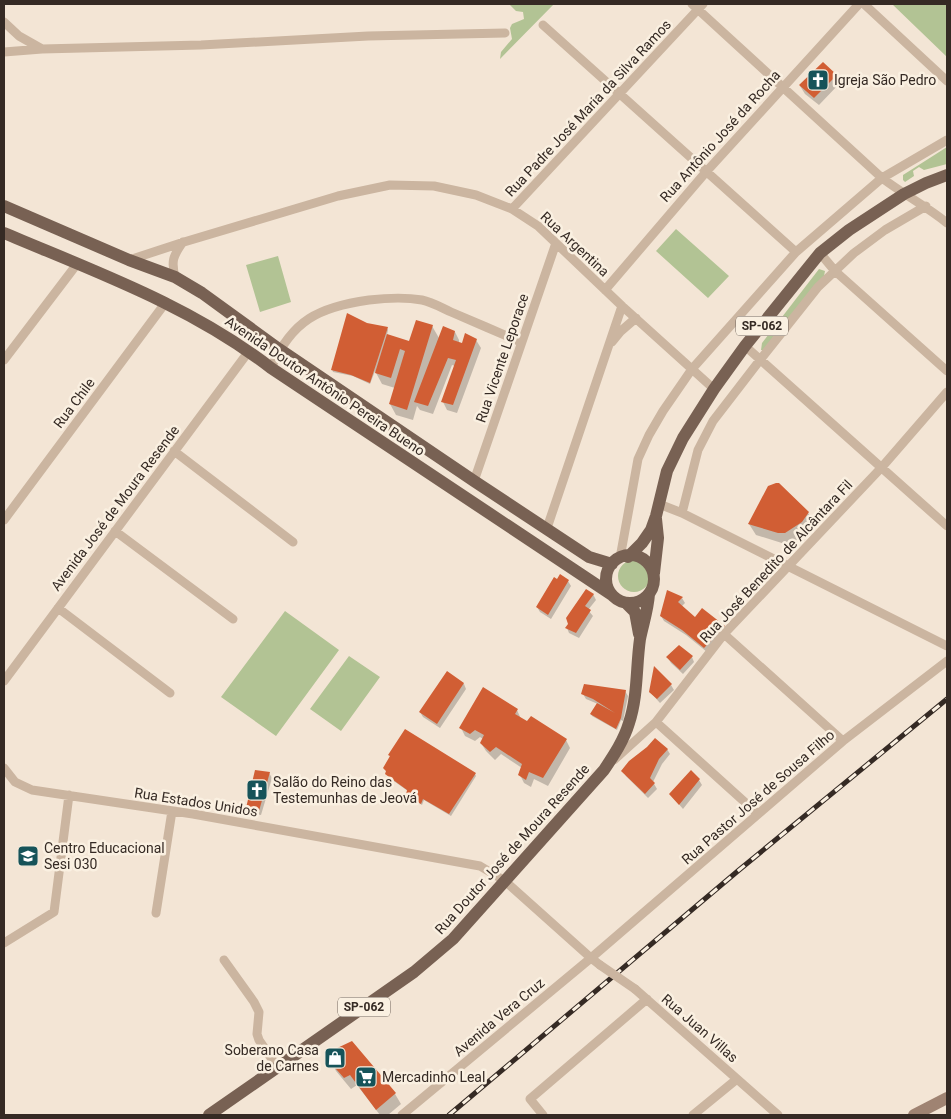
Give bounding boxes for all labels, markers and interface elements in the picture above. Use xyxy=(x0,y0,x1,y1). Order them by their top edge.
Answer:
street label: Rua Padre José Maria da Silva Ramos xyxy=(502,16,674,200)
street label: Rua Antônio José da Rocha xyxy=(657,67,783,205)
church icon: Igreja São Pedro xyxy=(806,68,830,92)
place label: Igreja São Pedro xyxy=(834,72,936,88)
street label: Rua Argentina xyxy=(538,208,612,280)
street label: Rua Vicente Leporace xyxy=(472,291,532,425)
street label: Avenida Doutor Antônio Pereira Bueno xyxy=(222,313,428,459)
road number: SP-062 xyxy=(736,316,788,336)
street label: Rua Chile xyxy=(50,375,98,431)
street label: Avenida José de Moura Resende xyxy=(48,422,182,594)
street label: Rua José Benedito de Alcântara Fil xyxy=(696,477,856,645)
street label: Rua Pastor José de Sousa Filho xyxy=(678,726,838,868)
street label: Rua Doutor José de Moura Resende xyxy=(432,761,592,937)
place label: Salão do Reino das Testemunhas de Jeová xyxy=(273,774,417,806)
church icon: Salão do Reino das Testemunhas de Jeová xyxy=(245,778,269,802)
street label: Rua Estados Unidos xyxy=(133,784,259,820)
place label: Centro Educacional Sesi 030 xyxy=(44,840,165,872)
school or university icon: Centro Educacional Sesi 030 xyxy=(16,844,40,868)
street label: Avenida Vera Cruz xyxy=(451,974,548,1059)
street label: Rua Juan Villas xyxy=(659,991,741,1065)
road number: SP-062 xyxy=(338,998,390,1016)
place label: Soberano Casa de Carnes xyxy=(225,1042,319,1074)
shop icon: Soberano Casa de Carnes xyxy=(323,1046,347,1070)
supermarket icon: Mercadinho Leal xyxy=(354,1065,378,1089)
place label: Mercadinho Leal xyxy=(382,1069,485,1085)

